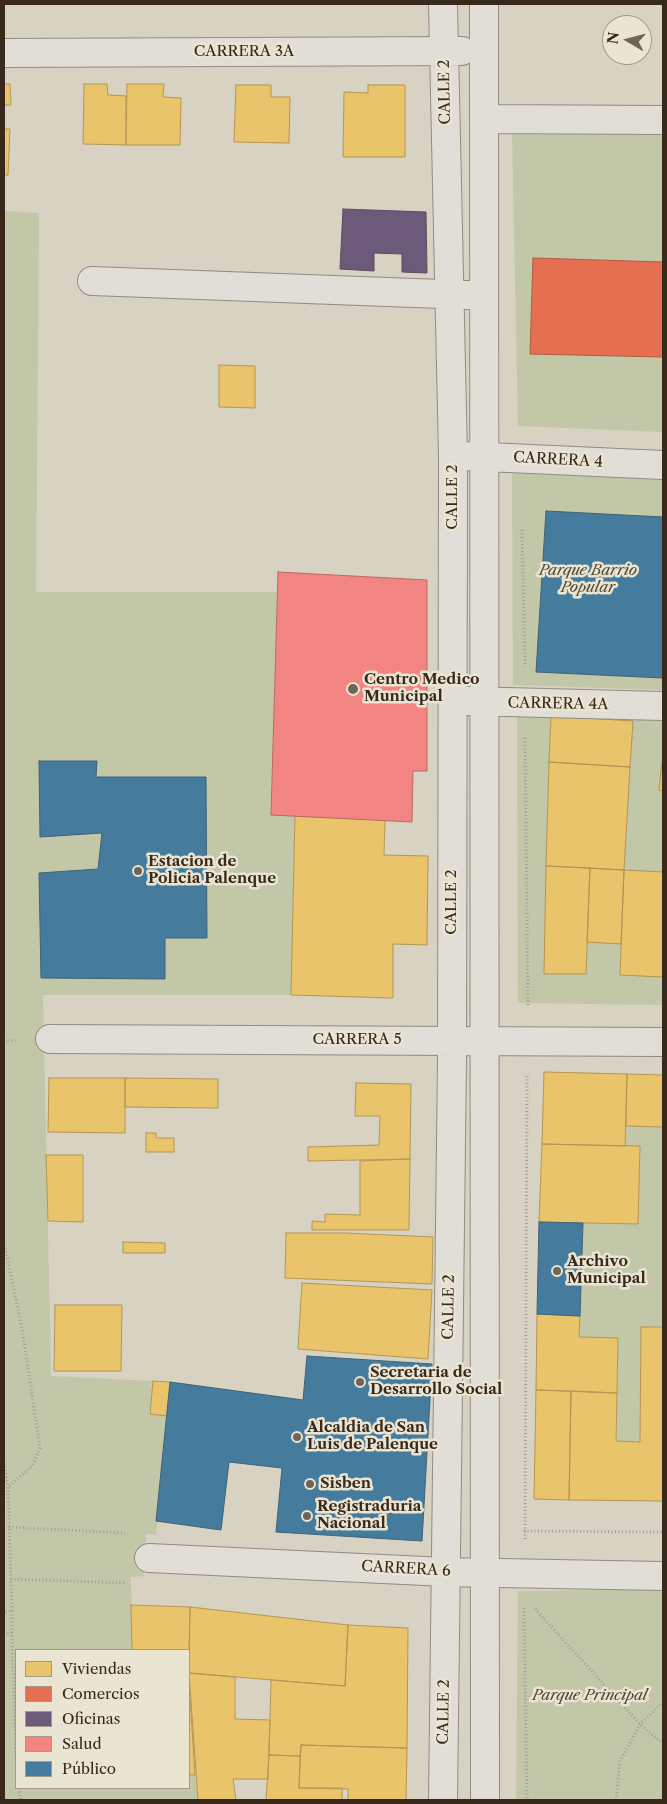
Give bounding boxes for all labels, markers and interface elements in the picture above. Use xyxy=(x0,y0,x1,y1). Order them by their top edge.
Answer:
north arrow xyxy=(602,15,652,65)
text: N xyxy=(603,31,623,45)
street label: CARRERA 3A xyxy=(194,43,294,61)
street label: CALLE 2 xyxy=(435,59,455,125)
street label: CARRERA 4 xyxy=(513,449,603,471)
street label: CALLE 2 xyxy=(444,464,462,530)
park label: Parque Barrio Popular xyxy=(539,562,637,597)
place label: Centro Medico Municipal xyxy=(364,671,479,706)
marker: Centro Medico Municipal xyxy=(346,682,360,696)
street label: CARRERA 4A xyxy=(507,694,609,714)
place label: Estacion de Policia Palenque xyxy=(148,853,276,888)
marker: Estacion de Policia Palenque xyxy=(132,865,144,877)
street label: CALLE 2 xyxy=(443,869,461,935)
street label: CARRERA 5 xyxy=(312,1031,402,1049)
place label: Archivo Municipal xyxy=(567,1253,646,1288)
marker: Archivo Municipal xyxy=(551,1265,563,1277)
street label: CALLE 2 xyxy=(439,1274,459,1340)
place label: Secretaria de Desarrollo Social xyxy=(370,1364,502,1399)
marker: Secretaria de Desarrollo Social xyxy=(354,1376,366,1388)
place label: Alcaldia de San Luis de Palenque xyxy=(307,1419,438,1454)
marker: Alcaldia de San Luis de Palenque xyxy=(291,1431,303,1443)
place label: Sisben xyxy=(320,1475,371,1493)
marker: Sisben xyxy=(304,1478,316,1490)
place label: Registraduria Nacional xyxy=(317,1498,422,1533)
marker: Registraduria Nacional xyxy=(301,1510,313,1522)
street label: CARRERA 6 xyxy=(361,1558,451,1580)
legend xyxy=(15,1649,190,1789)
text: Viviendas xyxy=(62,1659,131,1678)
street label: CALLE 2 xyxy=(434,1679,454,1745)
text: Comercios xyxy=(62,1684,139,1703)
park label: Parque Principal xyxy=(532,1687,648,1705)
text: Oficinas xyxy=(62,1709,120,1728)
text: Salud xyxy=(62,1734,102,1753)
text: Público xyxy=(62,1759,116,1778)

